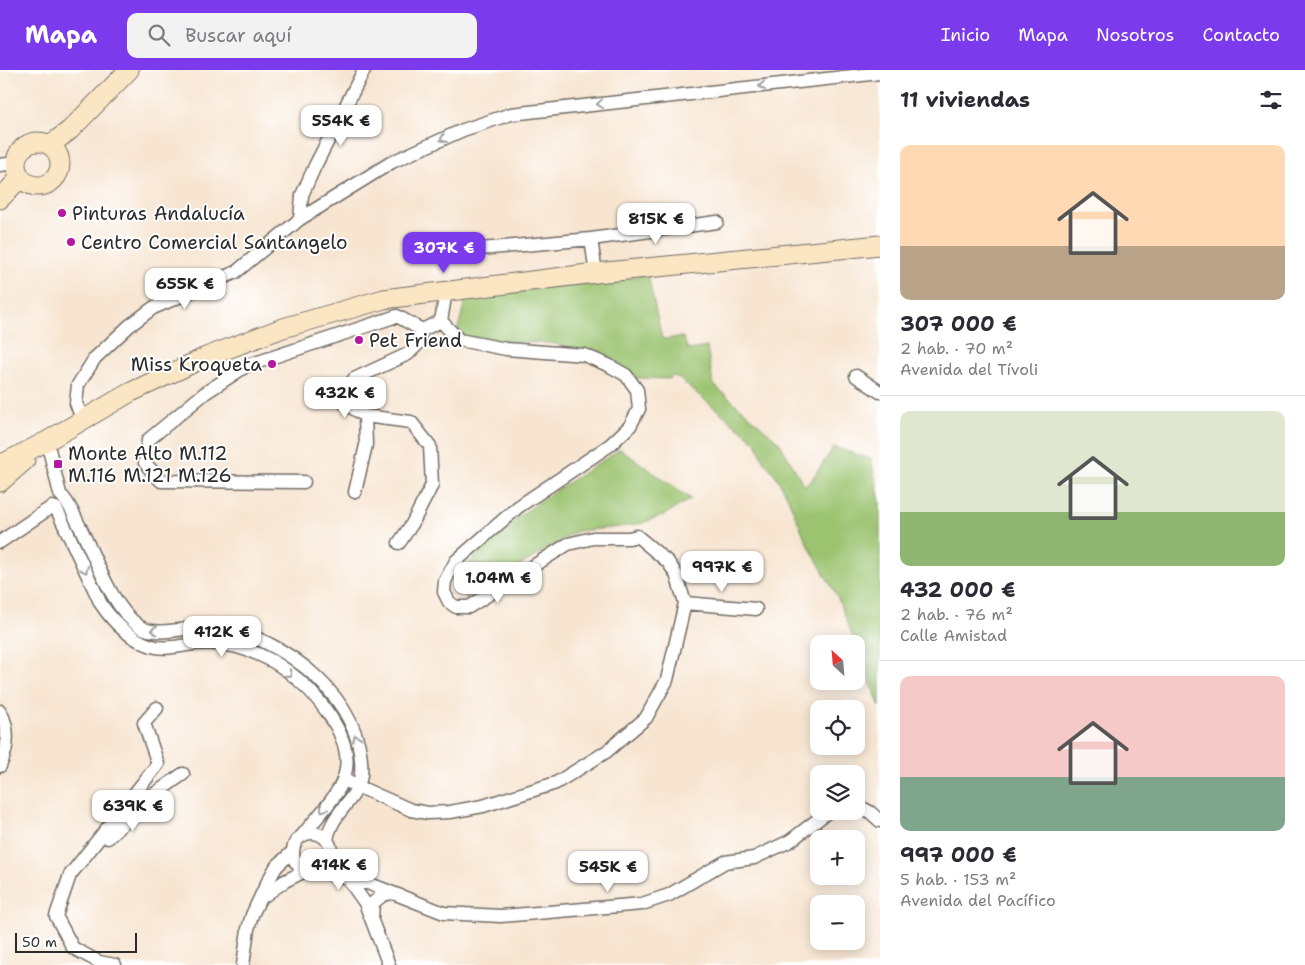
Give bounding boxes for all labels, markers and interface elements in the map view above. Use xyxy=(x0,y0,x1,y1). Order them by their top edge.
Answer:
search box xyxy=(127,13,477,58)
text: Mapa xyxy=(25,19,97,51)
icon: search xyxy=(145,21,173,49)
text: Buscar aquí xyxy=(185,23,292,48)
text: Inicio xyxy=(941,23,990,47)
text: Mapa xyxy=(1018,23,1068,47)
text: Nosotros xyxy=(1096,23,1174,47)
text: Contacto xyxy=(1202,23,1280,47)
one-way arrow xyxy=(758,80,766,91)
text: 11 viviendas xyxy=(900,86,1030,114)
icon: filters xyxy=(1257,86,1285,114)
one-way arrow xyxy=(596,98,604,109)
pin: 554K € xyxy=(300,104,382,147)
text: 554K € xyxy=(312,110,370,131)
one-way arrow xyxy=(439,133,448,143)
icon: home xyxy=(1048,178,1138,268)
place label: Pinturas Andalucía xyxy=(72,201,245,226)
pin: 815K € xyxy=(615,202,697,245)
marker: Pinturas Andalucía xyxy=(56,207,68,219)
text: 815K € xyxy=(628,208,684,229)
place label: Centro Comercial Santangelo xyxy=(81,230,347,255)
pin: 307K € xyxy=(403,232,485,274)
marker: Centro Comercial Santangelo xyxy=(65,236,77,248)
text: 307K € xyxy=(414,237,474,258)
pin: 655K € xyxy=(144,268,226,310)
text: 655K € xyxy=(156,273,214,294)
text: 307 000 € xyxy=(900,310,1017,338)
place label: Pet Friend xyxy=(369,328,462,353)
marker: Pet Friend xyxy=(353,334,365,346)
text: 2 hab. · 70 m² xyxy=(900,338,1013,359)
place label: Miss Kroqueta xyxy=(131,352,262,377)
marker: Miss Kroqueta xyxy=(266,358,278,370)
text: Avenida del Tívoli xyxy=(900,359,1038,380)
pin: 432K € xyxy=(304,376,386,419)
text: 432K € xyxy=(315,382,375,403)
place label: Monte Alto M.112 M.116 M.121 M.126 xyxy=(68,441,232,488)
icon: home xyxy=(1048,443,1138,533)
marker: Monte Alto M.112 M.116 M.121 M.126 xyxy=(52,458,64,470)
pin: 997K € xyxy=(681,550,763,593)
text: 997K € xyxy=(692,556,752,577)
pin: 1.04M € xyxy=(452,562,544,604)
one-way arrow xyxy=(79,565,90,574)
text: 1.04M € xyxy=(465,567,531,588)
text: 432 000 € xyxy=(900,576,1015,604)
text: 2 hab. · 76 m² xyxy=(900,604,1013,625)
pin: 412K € xyxy=(181,616,263,658)
text: 412K € xyxy=(194,621,250,642)
one-way arrow xyxy=(150,625,158,636)
text: Calle Amistad xyxy=(900,625,1007,646)
north arrow xyxy=(810,635,865,690)
map controls xyxy=(810,635,865,950)
one-way arrow xyxy=(284,668,293,677)
button: locate xyxy=(810,700,865,755)
icon: home xyxy=(1048,708,1138,798)
one-way arrow xyxy=(352,735,362,743)
button: layers xyxy=(810,765,865,820)
pin: 639K € xyxy=(92,790,174,832)
text: 639K € xyxy=(103,795,163,816)
one-way arrow xyxy=(320,803,329,813)
button: + xyxy=(810,830,865,885)
text: 997 000 € xyxy=(900,841,1017,869)
pin: 414K € xyxy=(298,848,380,891)
pin: 545K € xyxy=(567,850,649,893)
text: 414K € xyxy=(311,854,367,875)
text: 545K € xyxy=(579,856,637,877)
text: 5 hab. · 153 m² xyxy=(900,869,1016,890)
text: Avenida del Pacífico xyxy=(900,890,1056,911)
button: − xyxy=(810,895,865,950)
scale bar xyxy=(15,930,138,953)
text: 50 m xyxy=(22,933,57,951)

